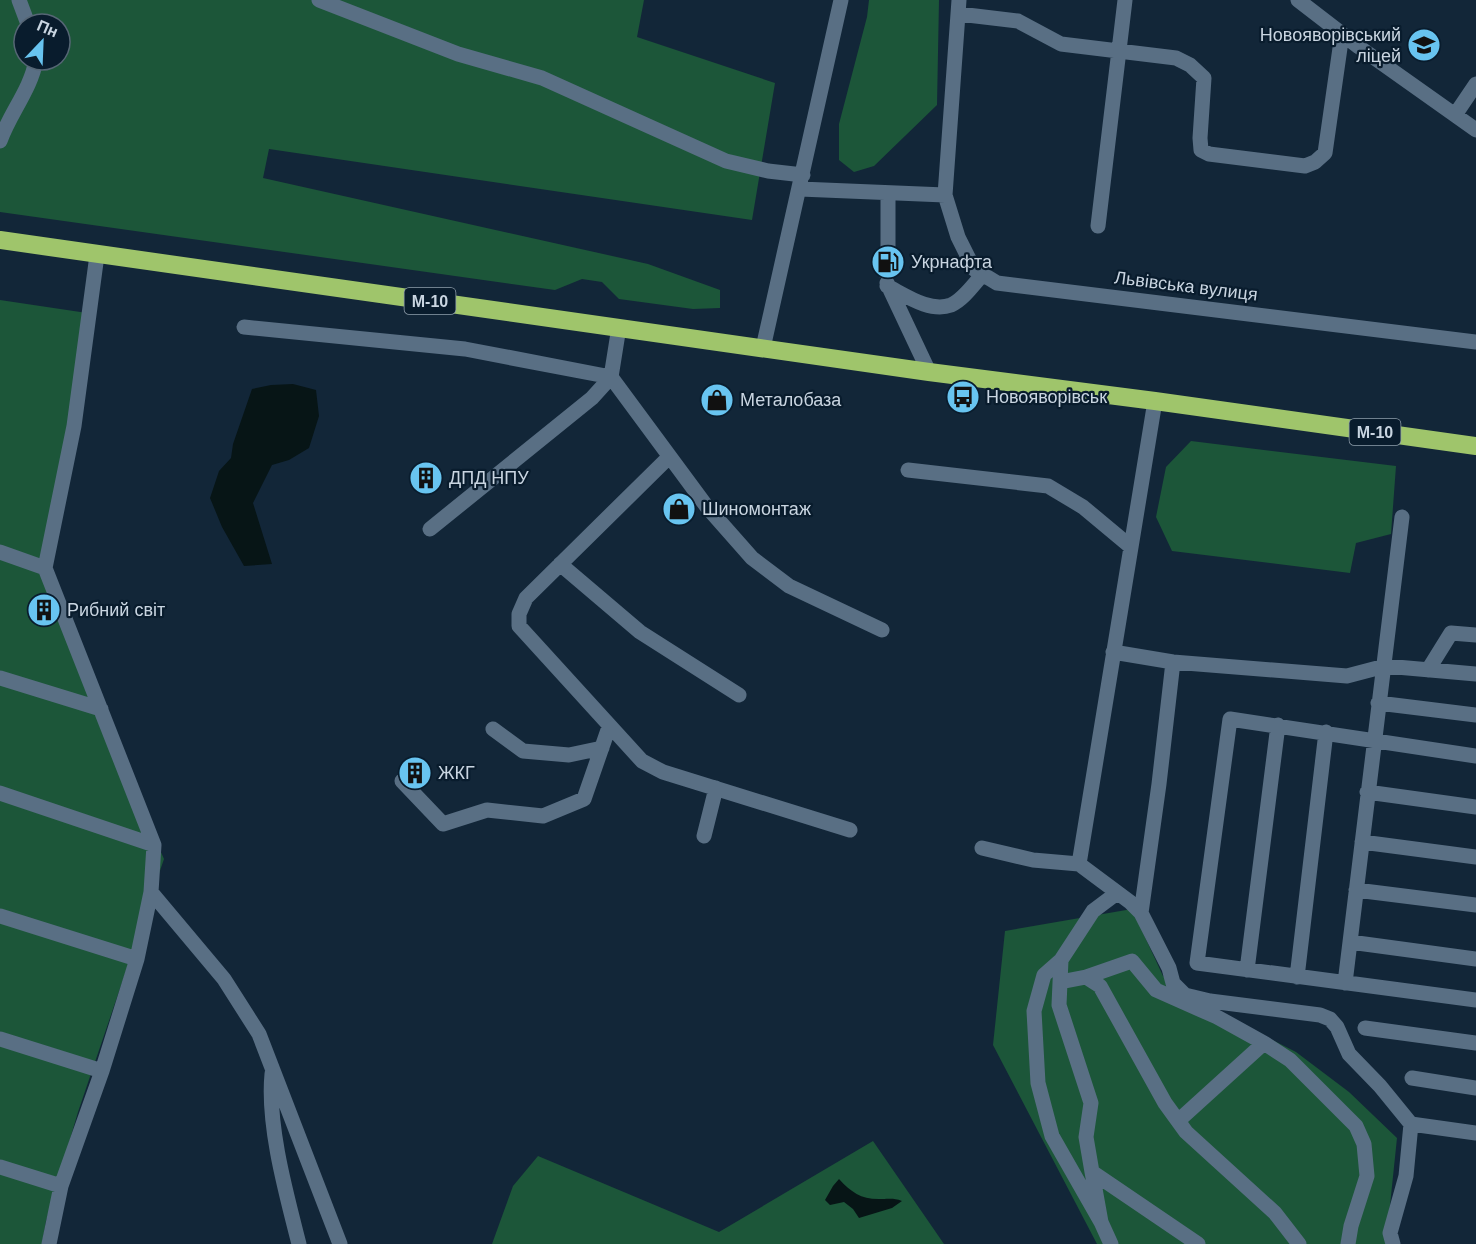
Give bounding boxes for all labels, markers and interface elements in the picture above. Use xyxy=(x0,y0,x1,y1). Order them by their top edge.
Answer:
north arrow xyxy=(12,12,72,72)
text: Пн xyxy=(35,17,61,41)
place label: Новояворівський ліцей xyxy=(1260,25,1401,66)
school or university icon: Новояворівський ліцей xyxy=(1406,27,1442,63)
fuel station icon: Укрнафта xyxy=(870,244,906,280)
place label: Укрнафта xyxy=(911,252,993,272)
street label: Львівська вулиця xyxy=(1113,267,1259,305)
road number: М-10 xyxy=(404,288,456,314)
bus stop icon: Новояворівськ xyxy=(945,379,981,415)
shop icon: Металобаза xyxy=(699,382,735,418)
place label: Новояворівськ xyxy=(986,387,1107,407)
place label: Металобаза xyxy=(740,390,842,410)
road number: М-10 xyxy=(1350,419,1400,445)
building icon: ДПД НПУ xyxy=(408,460,444,496)
place label: ДПД НПУ xyxy=(449,468,529,488)
shop icon: Шиномонтаж xyxy=(661,491,697,527)
place label: Шиномонтаж xyxy=(702,499,811,519)
building icon: Рибний світ xyxy=(26,592,62,628)
place label: Рибний світ xyxy=(67,600,165,620)
building icon: ЖКГ xyxy=(397,755,433,791)
place label: ЖКГ xyxy=(438,763,475,783)

